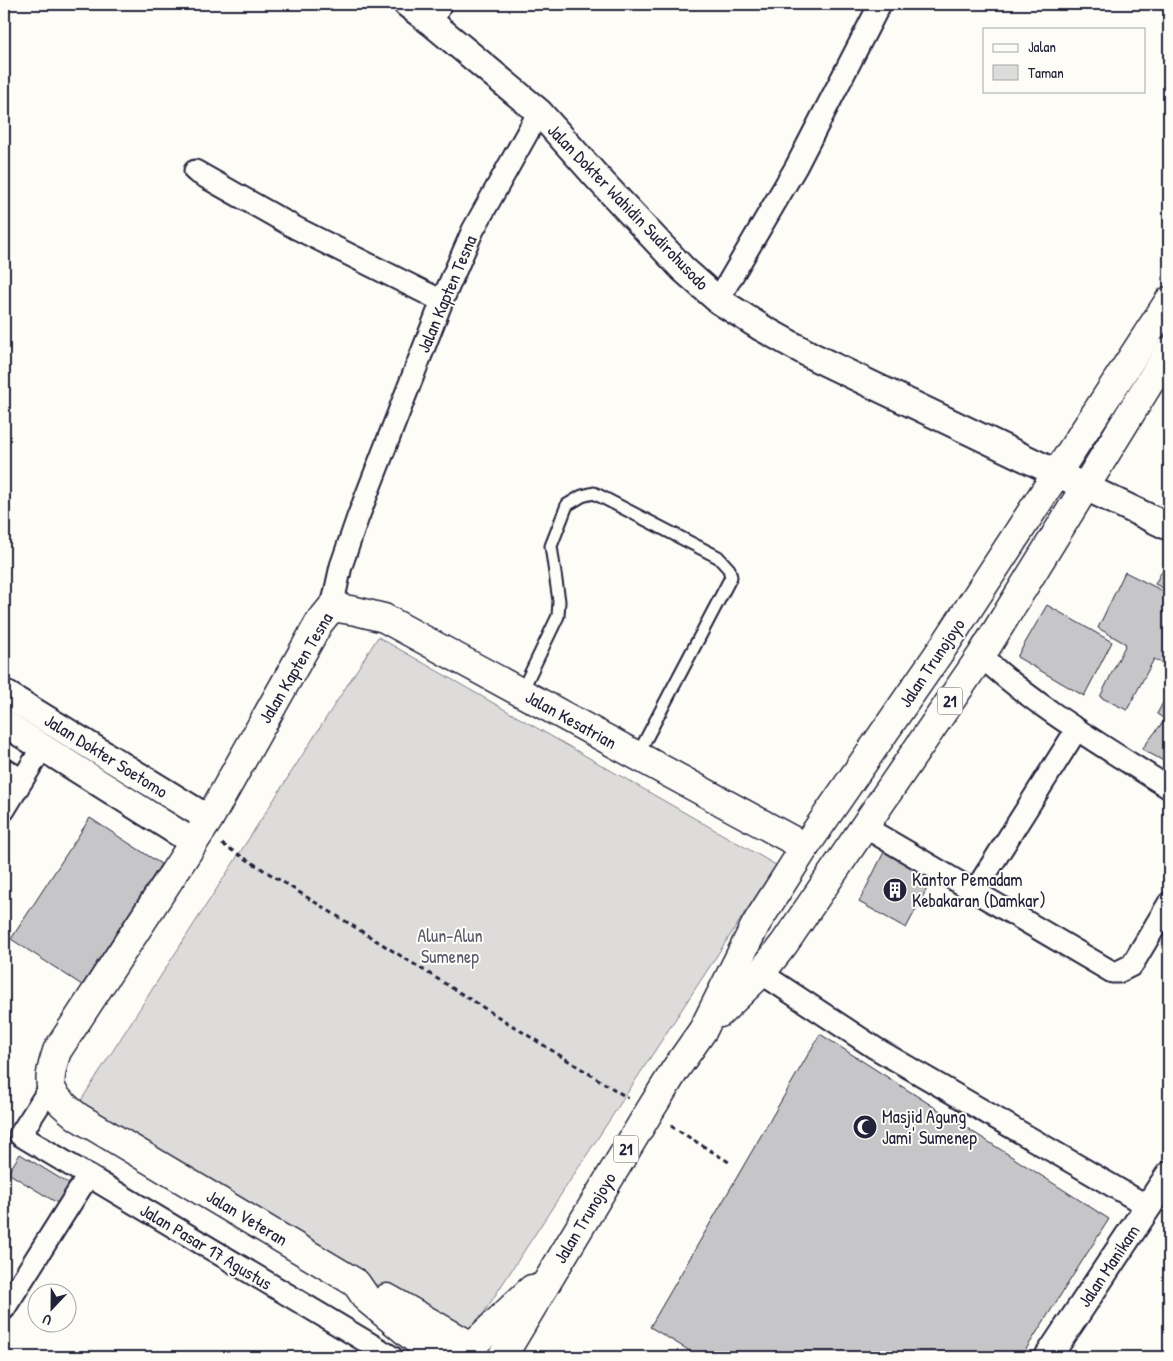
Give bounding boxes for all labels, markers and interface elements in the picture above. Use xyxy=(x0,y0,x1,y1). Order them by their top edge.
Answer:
legend xyxy=(983,28,1146,92)
text: Jalan xyxy=(1028,36,1056,57)
text: Taman xyxy=(1028,62,1064,83)
street label: Jalan Dokter Wahidin Sudirohusodo xyxy=(542,118,715,295)
street label: Jalan Kapten Tesna xyxy=(411,231,483,356)
street label: Jalan Kapten Tesna xyxy=(253,608,339,728)
street label: Jalan Trunojoyo xyxy=(893,613,971,712)
street label: Jalan Kesatrian xyxy=(521,684,621,755)
road number: 21 xyxy=(938,688,962,714)
street label: Jalan Dokter Soetomo xyxy=(40,708,173,804)
place label: Kantor Pemadam Kebakaran (Damkar) xyxy=(912,867,1046,913)
building icon: Kantor Pemadam Kebakaran (Damkar) xyxy=(882,877,908,903)
park label: Alun-Alun Sumenep xyxy=(417,923,483,969)
place label: Masjid Agung Jami' Sumenep xyxy=(882,1104,977,1150)
mosque icon: Masjid Agung Jami' Sumenep xyxy=(852,1114,878,1140)
road number: 21 xyxy=(614,1136,638,1162)
street label: Jalan Trunojoyo xyxy=(548,1168,622,1268)
street label: Jalan Veteran xyxy=(202,1184,293,1252)
street label: Jalan Pasar 17 Agustus xyxy=(136,1197,277,1296)
street label: Jalan Manikam xyxy=(1072,1220,1145,1312)
north arrow xyxy=(28,1284,78,1334)
text: U xyxy=(40,1310,54,1331)

